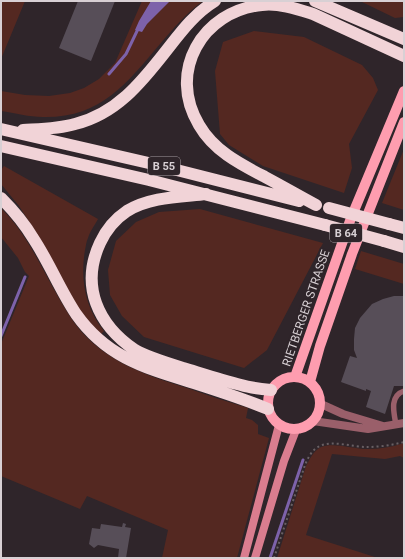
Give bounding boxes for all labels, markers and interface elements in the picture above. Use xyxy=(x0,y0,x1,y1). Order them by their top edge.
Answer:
road number: B 55 xyxy=(148,157,180,175)
road number: B 64 xyxy=(330,224,362,242)
street label: RIETBERGER STRASSE xyxy=(279,248,333,368)

